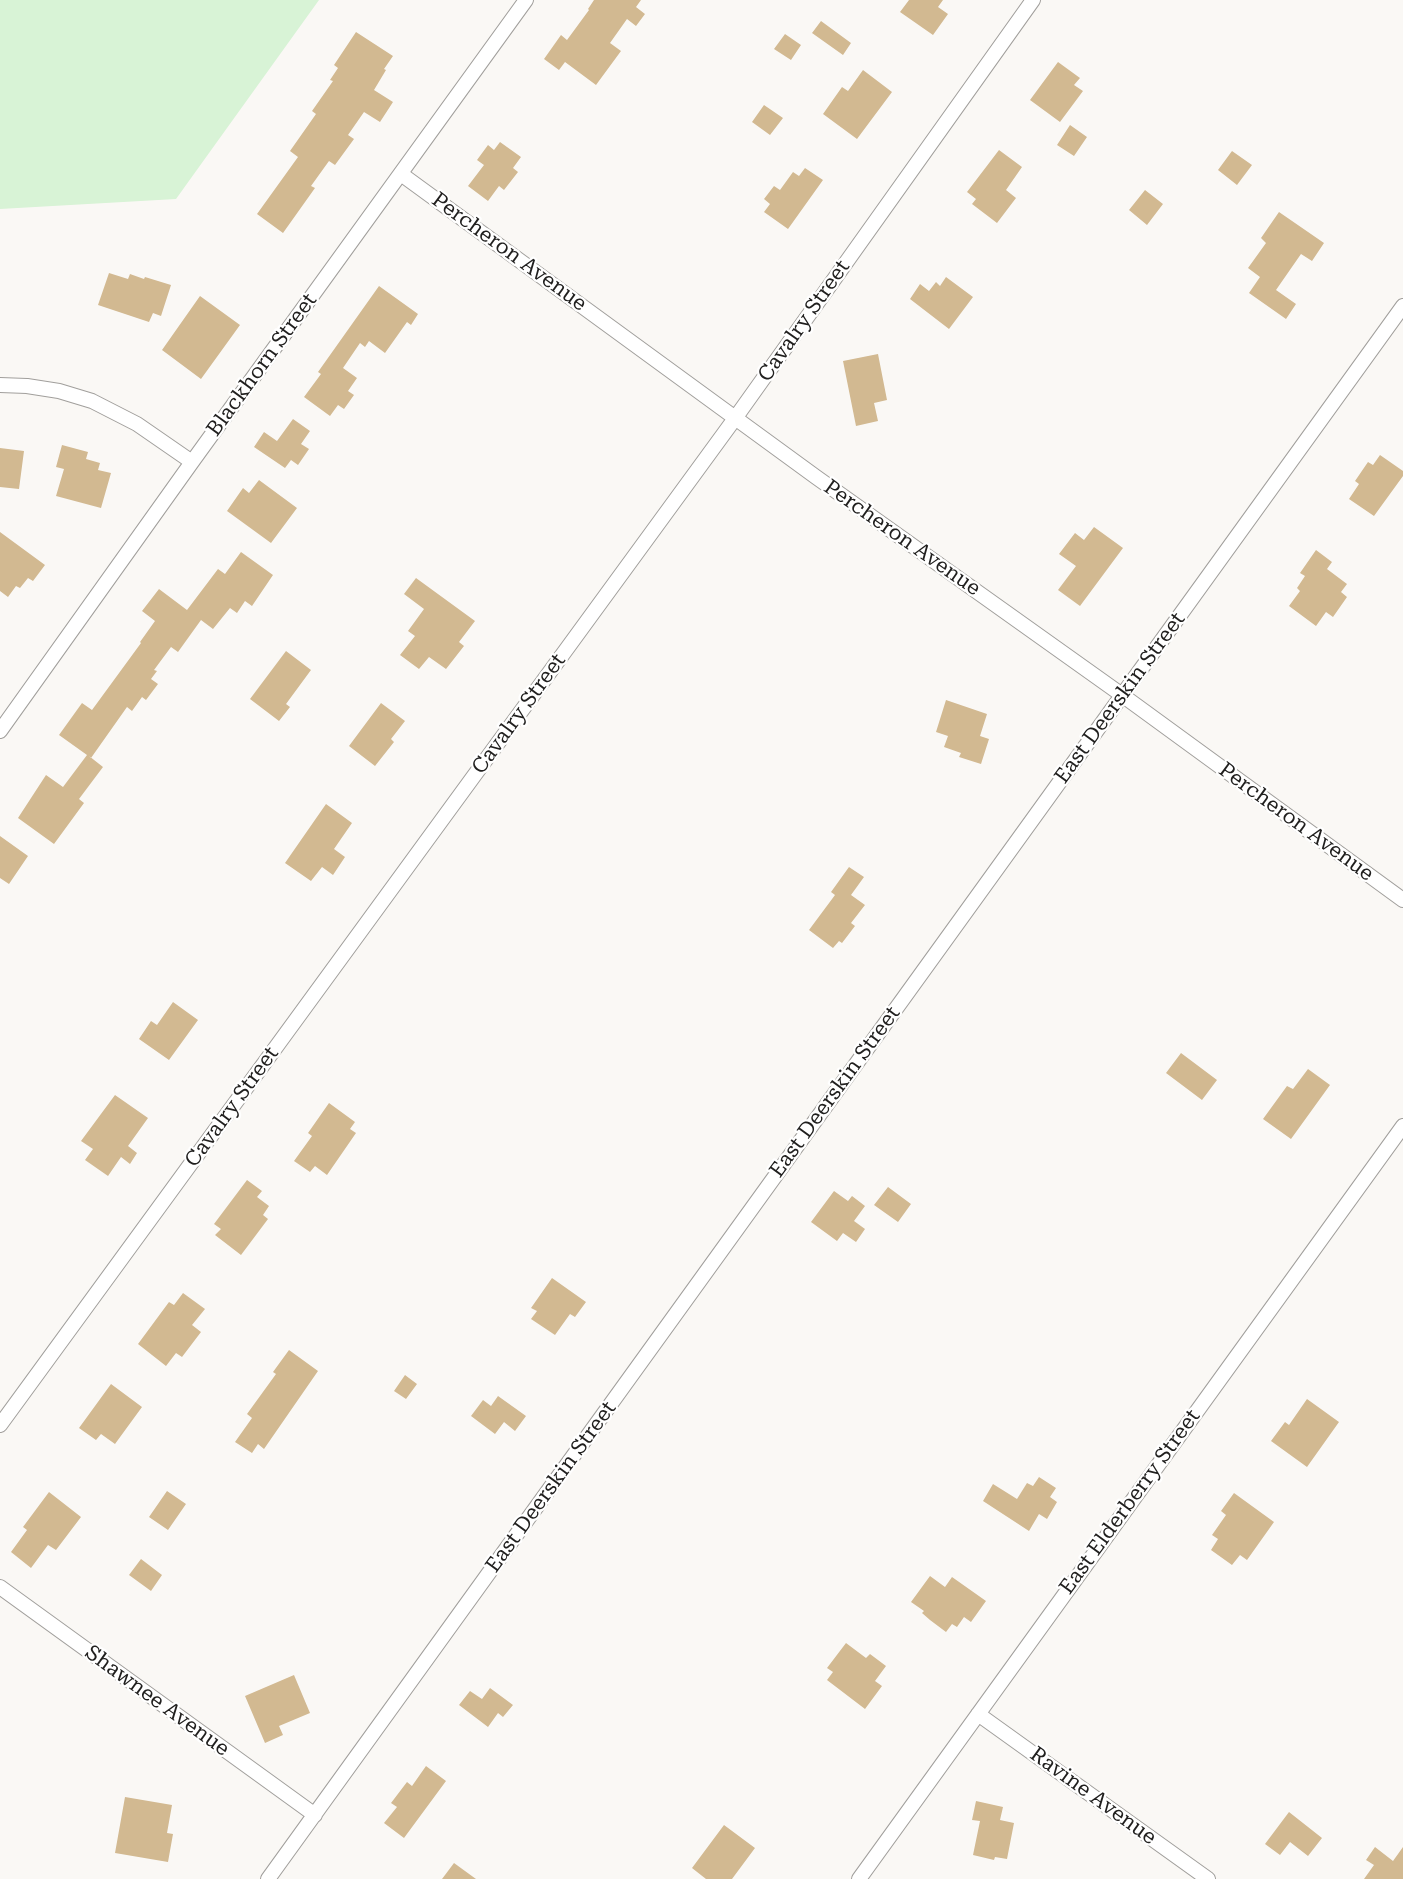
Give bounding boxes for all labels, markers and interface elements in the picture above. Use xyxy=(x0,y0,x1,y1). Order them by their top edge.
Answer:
street label: Percheron Avenue xyxy=(427,187,591,317)
street label: Cavalry Street xyxy=(753,255,855,387)
street label: Blackhorn Street xyxy=(202,289,322,441)
street label: Percheron Avenue xyxy=(819,475,985,601)
street label: East Deerskin Street xyxy=(1049,608,1191,788)
street label: Cavalry Street xyxy=(467,649,571,779)
street label: Percheron Avenue xyxy=(1214,757,1378,887)
street label: East Deerskin Street xyxy=(764,1002,906,1182)
street label: Cavalry Street xyxy=(180,1042,284,1172)
street label: East Deerskin Street xyxy=(480,1397,622,1577)
street label: East Elderberry Street xyxy=(1054,1405,1206,1599)
street label: Shawnee Avenue xyxy=(80,1640,234,1762)
street label: Ravine Avenue xyxy=(1025,1742,1161,1850)

